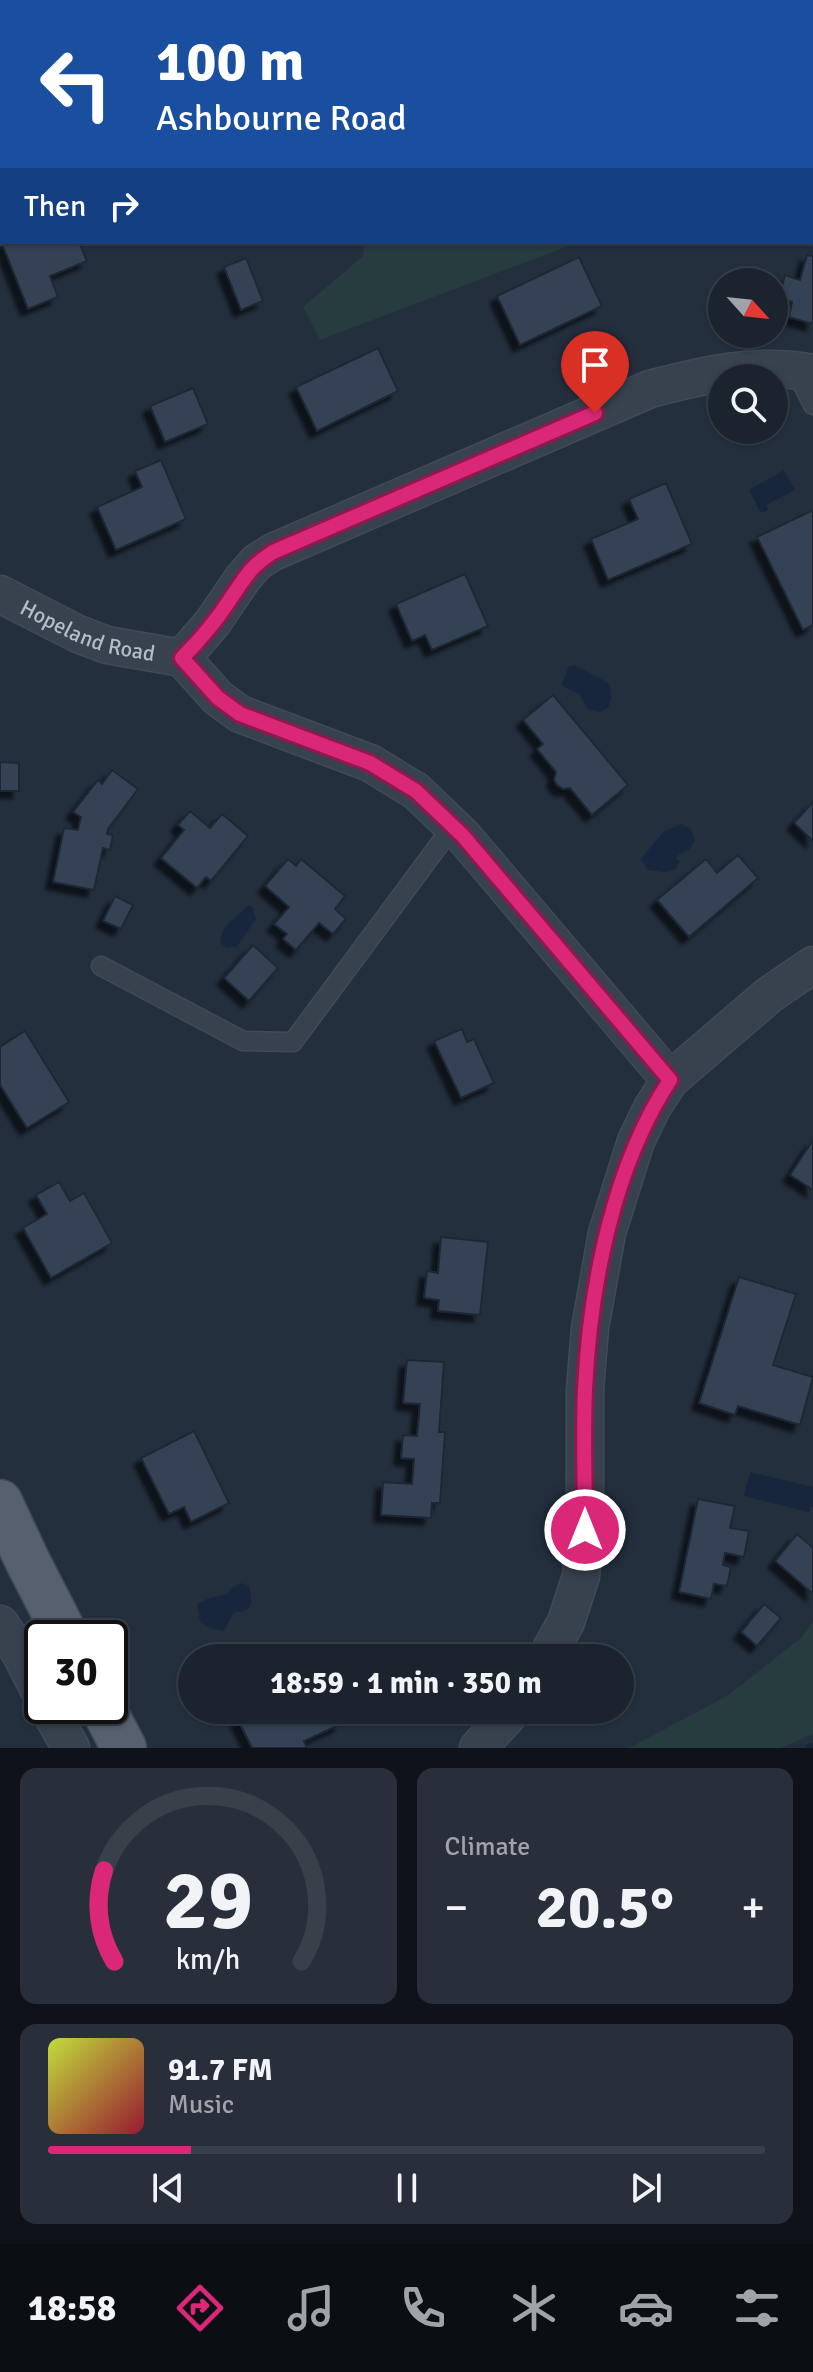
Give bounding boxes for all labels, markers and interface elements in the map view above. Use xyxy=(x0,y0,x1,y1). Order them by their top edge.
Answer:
text: 100 m xyxy=(156,27,304,96)
icon: left xyxy=(24,32,128,136)
text: Ashbourne Road xyxy=(156,96,407,141)
icon: right xyxy=(102,184,146,228)
text: Then xyxy=(24,188,86,225)
north arrow xyxy=(708,268,788,348)
map controls xyxy=(708,268,788,444)
pin xyxy=(561,331,629,413)
icon: arrive xyxy=(573,343,617,387)
button: search xyxy=(708,364,788,444)
street label: Hopeland Road xyxy=(16,594,157,667)
position arrow xyxy=(543,1488,627,1572)
speed limit sign: 30 xyxy=(24,1620,128,1724)
text: 18:59 · 1 min · 350 m xyxy=(270,1665,542,1702)
text: Climate xyxy=(445,1831,530,1863)
text: 29 xyxy=(163,1850,253,1952)
text: 20.5° xyxy=(536,1871,674,1945)
text: − xyxy=(445,1881,468,1935)
text: + xyxy=(741,1881,765,1935)
text: km/h xyxy=(176,1942,241,1977)
text: 91.7 FM xyxy=(168,2052,273,2089)
text: Music xyxy=(168,2089,234,2121)
icon: previous xyxy=(146,2166,190,2210)
icon: pause xyxy=(385,2166,429,2210)
icon: next xyxy=(624,2166,668,2210)
icon: directions xyxy=(172,2280,228,2336)
icon: music xyxy=(283,2280,339,2336)
icon: phone xyxy=(395,2280,451,2336)
icon: climate xyxy=(506,2280,562,2336)
icon: car xyxy=(618,2280,674,2336)
icon: filters xyxy=(729,2280,785,2336)
text: 18:58 xyxy=(28,2286,116,2331)

